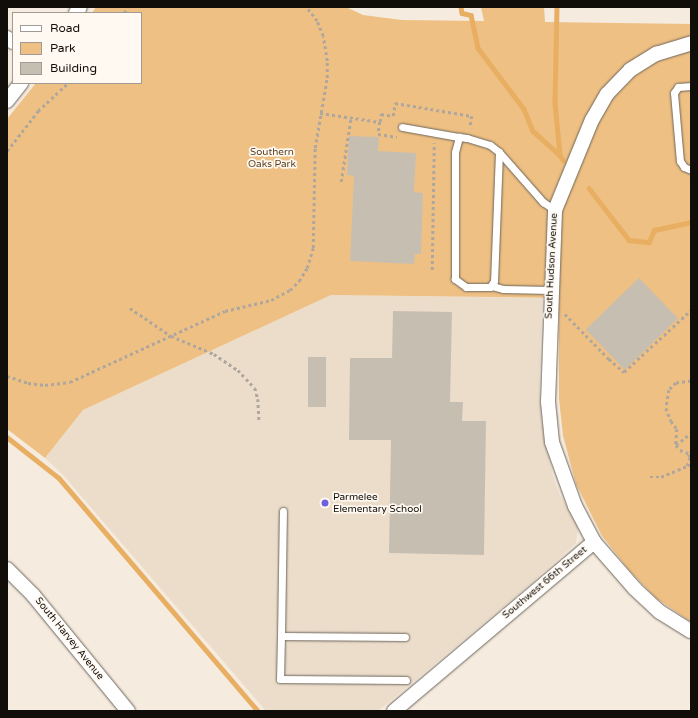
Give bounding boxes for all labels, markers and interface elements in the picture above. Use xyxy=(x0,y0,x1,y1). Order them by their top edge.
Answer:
legend xyxy=(12,12,142,84)
text: Road xyxy=(50,21,80,35)
text: Park xyxy=(50,41,76,55)
text: Building xyxy=(50,61,97,75)
park label: Southern Oaks Park xyxy=(248,146,296,170)
street label: South Hudson Avenue xyxy=(543,213,561,319)
place label: Parmelee Elementary School xyxy=(333,491,422,514)
marker: Parmelee Elementary School xyxy=(320,498,330,508)
street label: Southwest 66th Street xyxy=(500,544,590,622)
street label: South Harvey Avenue xyxy=(32,595,106,683)

